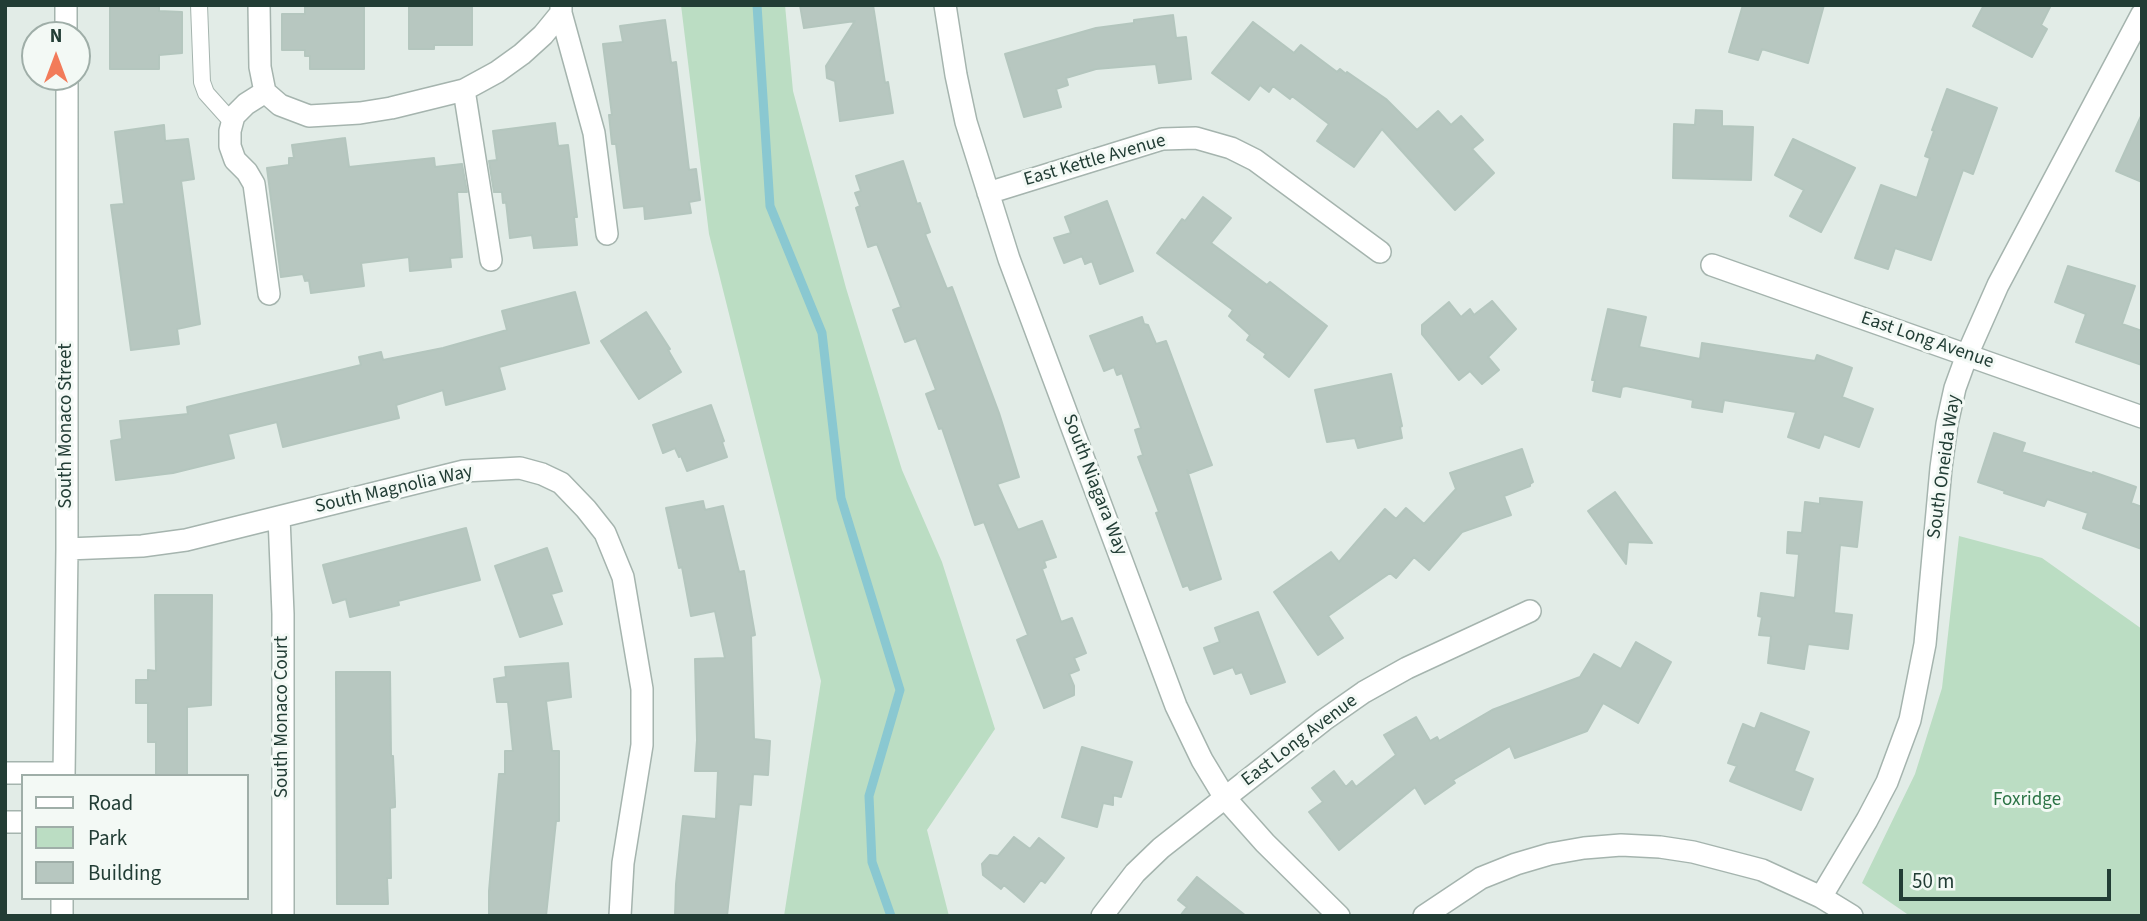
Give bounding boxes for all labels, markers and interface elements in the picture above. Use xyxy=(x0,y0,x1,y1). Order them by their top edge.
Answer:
north arrow xyxy=(21,21,91,91)
text: N xyxy=(50,23,62,50)
street label: East Kettle Avenue xyxy=(1021,130,1169,192)
street label: East Long Avenue xyxy=(1858,308,1996,374)
street label: South Monaco Street xyxy=(56,343,78,509)
street label: South Oneida Way xyxy=(1924,393,1966,541)
street label: South Niagara Way xyxy=(1057,411,1131,559)
street label: South Magnolia Way xyxy=(313,461,475,519)
street label: South Monaco Court xyxy=(272,636,294,798)
street label: East Long Avenue xyxy=(1238,690,1362,792)
legend xyxy=(21,774,248,900)
text: Road xyxy=(88,788,133,818)
park label: Foxridge xyxy=(1993,790,2061,812)
text: Park xyxy=(88,823,127,853)
scale bar xyxy=(1902,855,2114,899)
text: Building xyxy=(88,858,161,888)
text: 50 m xyxy=(1912,866,1954,896)

